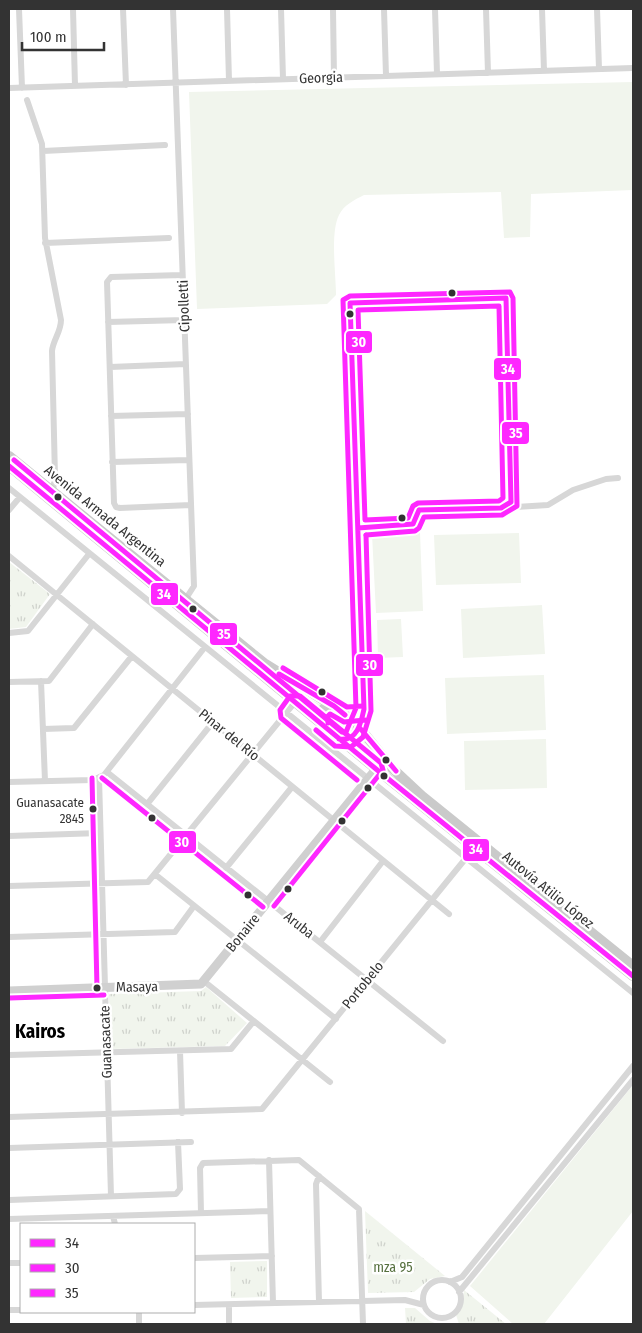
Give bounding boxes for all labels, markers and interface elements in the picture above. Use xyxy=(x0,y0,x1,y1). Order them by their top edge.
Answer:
scale bar xyxy=(22,20,105,52)
text: 100 m xyxy=(30,28,67,46)
street label: Georgia xyxy=(299,69,343,87)
street label: Cipolletti xyxy=(175,280,193,332)
unlabelled marker xyxy=(447,288,457,298)
unlabelled marker xyxy=(345,309,355,319)
line badge: 30 xyxy=(345,330,373,354)
text: 30 xyxy=(351,334,366,351)
line badge: 34 xyxy=(493,357,522,381)
text: 34 xyxy=(500,361,515,378)
line badge: 35 xyxy=(501,421,530,445)
text: 35 xyxy=(508,425,523,442)
street label: Avenida Armada Argentina xyxy=(41,462,169,570)
unlabelled marker xyxy=(53,492,63,502)
unlabelled marker xyxy=(397,513,407,523)
line badge: 34 xyxy=(150,582,179,606)
text: 34 xyxy=(156,586,171,603)
unlabelled marker xyxy=(188,604,198,614)
line badge: 35 xyxy=(209,622,238,646)
text: 35 xyxy=(216,626,231,643)
line badge: 30 xyxy=(355,653,384,677)
text: 30 xyxy=(362,657,377,674)
unlabelled marker xyxy=(317,687,327,697)
street label: Pinar del Río xyxy=(195,705,263,765)
unlabelled marker xyxy=(381,755,391,765)
unlabelled marker xyxy=(379,771,389,781)
unlabelled marker xyxy=(363,783,373,793)
place label: Guanasacate 2845 xyxy=(16,795,84,826)
marker: Guanasacate 2845 xyxy=(88,804,98,814)
unlabelled marker xyxy=(147,813,157,823)
unlabelled marker xyxy=(337,816,347,826)
line badge: 30 xyxy=(168,830,197,854)
text: 30 xyxy=(174,834,189,851)
line badge: 34 xyxy=(462,838,490,862)
text: 34 xyxy=(468,841,483,858)
street label: Autovía Atilio López xyxy=(499,848,597,932)
unlabelled marker xyxy=(283,884,293,894)
unlabelled marker xyxy=(243,890,253,900)
street label: Aruba xyxy=(280,908,318,942)
street label: Bonaire xyxy=(222,910,264,956)
street label: Portobelo xyxy=(339,958,387,1012)
street label: Masaya xyxy=(116,978,158,996)
unlabelled marker xyxy=(92,983,102,993)
street label: Guanasacate xyxy=(96,1005,116,1079)
district label: Kairos xyxy=(15,1020,66,1043)
legend xyxy=(20,1223,195,1313)
text: 34 xyxy=(65,1234,79,1252)
text: 30 xyxy=(65,1259,80,1277)
park label: mza 95 xyxy=(373,1259,413,1276)
text: 35 xyxy=(65,1284,79,1302)

